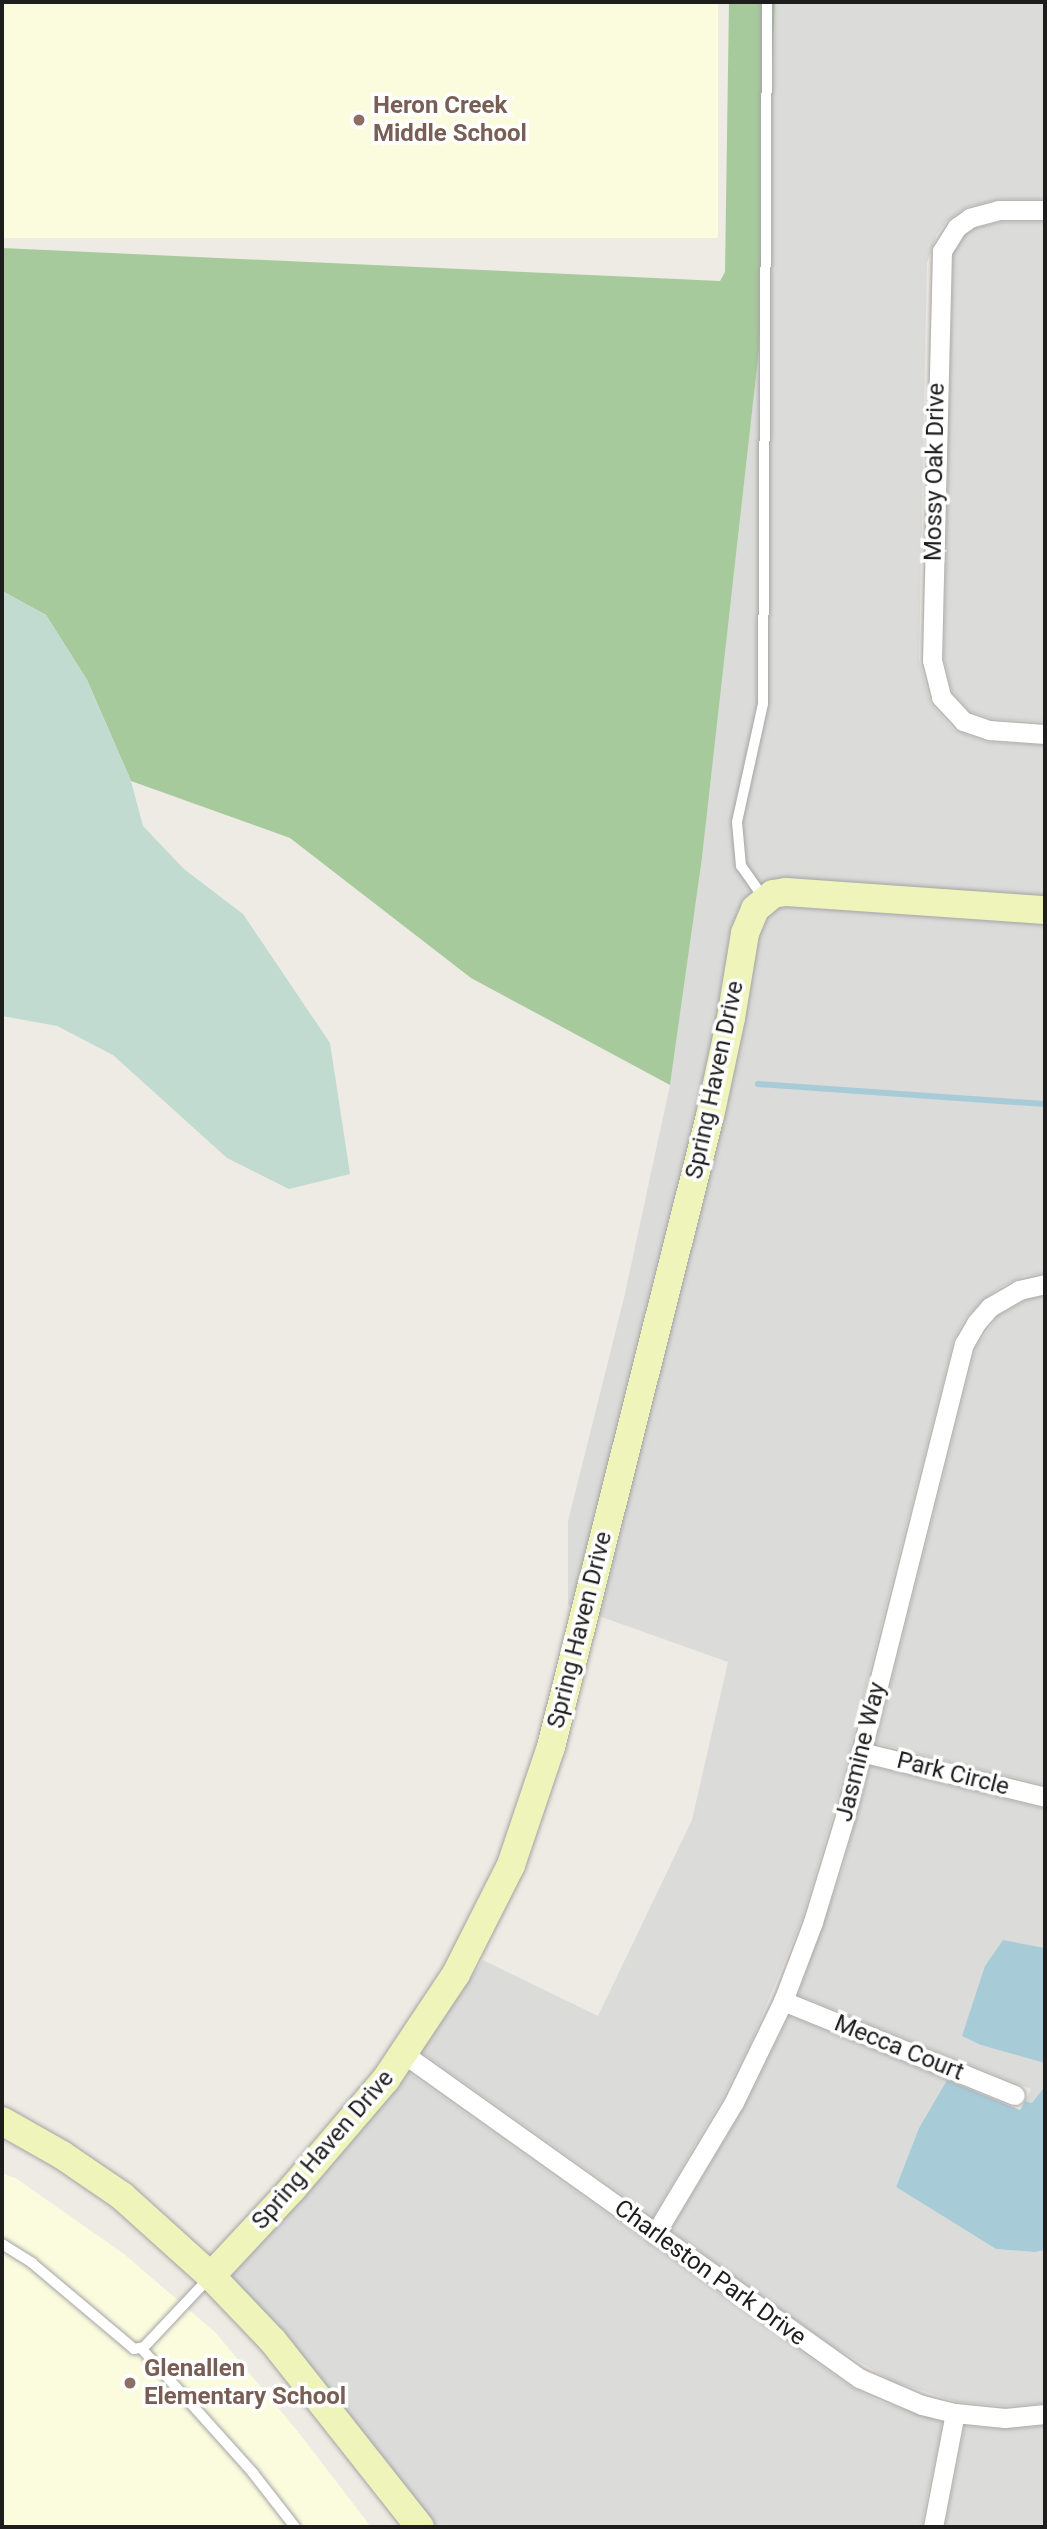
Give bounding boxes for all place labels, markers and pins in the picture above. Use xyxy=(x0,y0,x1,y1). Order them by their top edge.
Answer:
place label: Heron Creek Middle School xyxy=(373,92,527,148)
marker: Heron Creek Middle School xyxy=(351,112,367,128)
place label: Glenallen Elementary School xyxy=(144,2355,346,2411)
marker: Glenallen Elementary School xyxy=(122,2375,138,2391)

